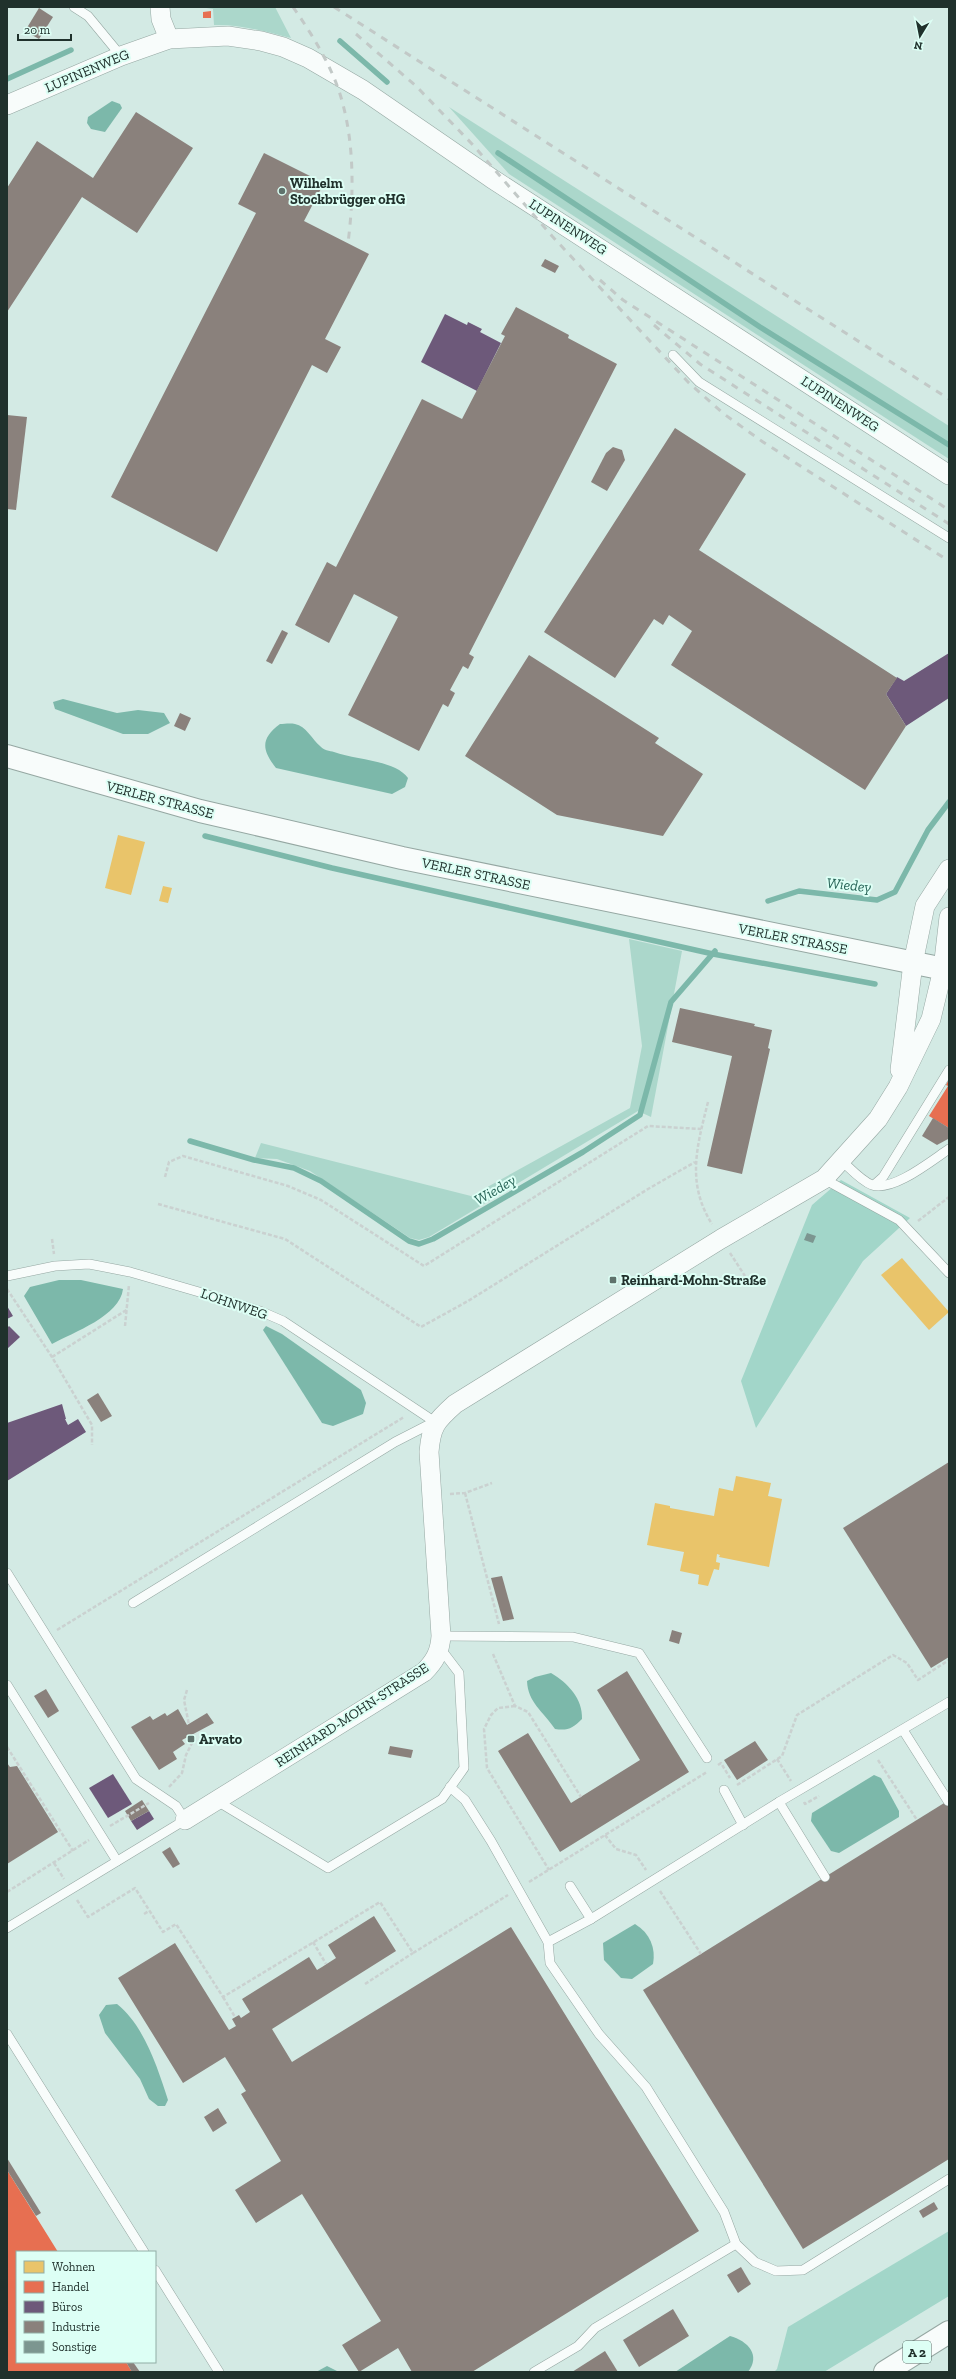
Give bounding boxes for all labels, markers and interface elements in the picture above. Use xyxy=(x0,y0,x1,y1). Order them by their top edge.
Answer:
scale bar xyxy=(18,16,71,42)
north arrow xyxy=(900,16,940,56)
text: 20 m xyxy=(24,23,51,37)
text: N xyxy=(912,38,924,52)
street label: LUPINENWEG xyxy=(42,46,132,96)
place label: Wilhelm Stockbrügger oHG xyxy=(290,175,406,208)
marker: Wilhelm Stockbrügger oHG xyxy=(277,186,287,196)
street label: LUPINENWEG xyxy=(526,195,611,259)
street label: LUPINENWEG xyxy=(798,372,883,436)
street label: VERLER STRASSE xyxy=(103,777,216,823)
street label: VERLER STRASSE xyxy=(419,854,532,894)
water label: Wiedey xyxy=(826,874,872,896)
street label: VERLER STRASSE xyxy=(736,920,849,958)
water label: Wiedey xyxy=(471,1171,519,1209)
place label: Reinhard-Mohn-Straße xyxy=(621,1272,766,1289)
marker: Reinhard-Mohn-Straße xyxy=(608,1275,618,1285)
street label: LOHNWEG xyxy=(198,1285,270,1323)
street label: REINHARD-MOHN-STRASSE xyxy=(272,1659,432,1771)
place label: Arvato xyxy=(199,1731,243,1748)
marker: Arvato xyxy=(186,1734,196,1744)
legend xyxy=(16,2251,156,2363)
text: Wohnen xyxy=(52,2260,95,2274)
text: Handel xyxy=(52,2280,89,2294)
text: Büros xyxy=(52,2300,82,2314)
text: Industrie xyxy=(52,2320,100,2334)
text: Sonstige xyxy=(52,2340,97,2354)
road number: A 2 xyxy=(903,2341,931,2363)

